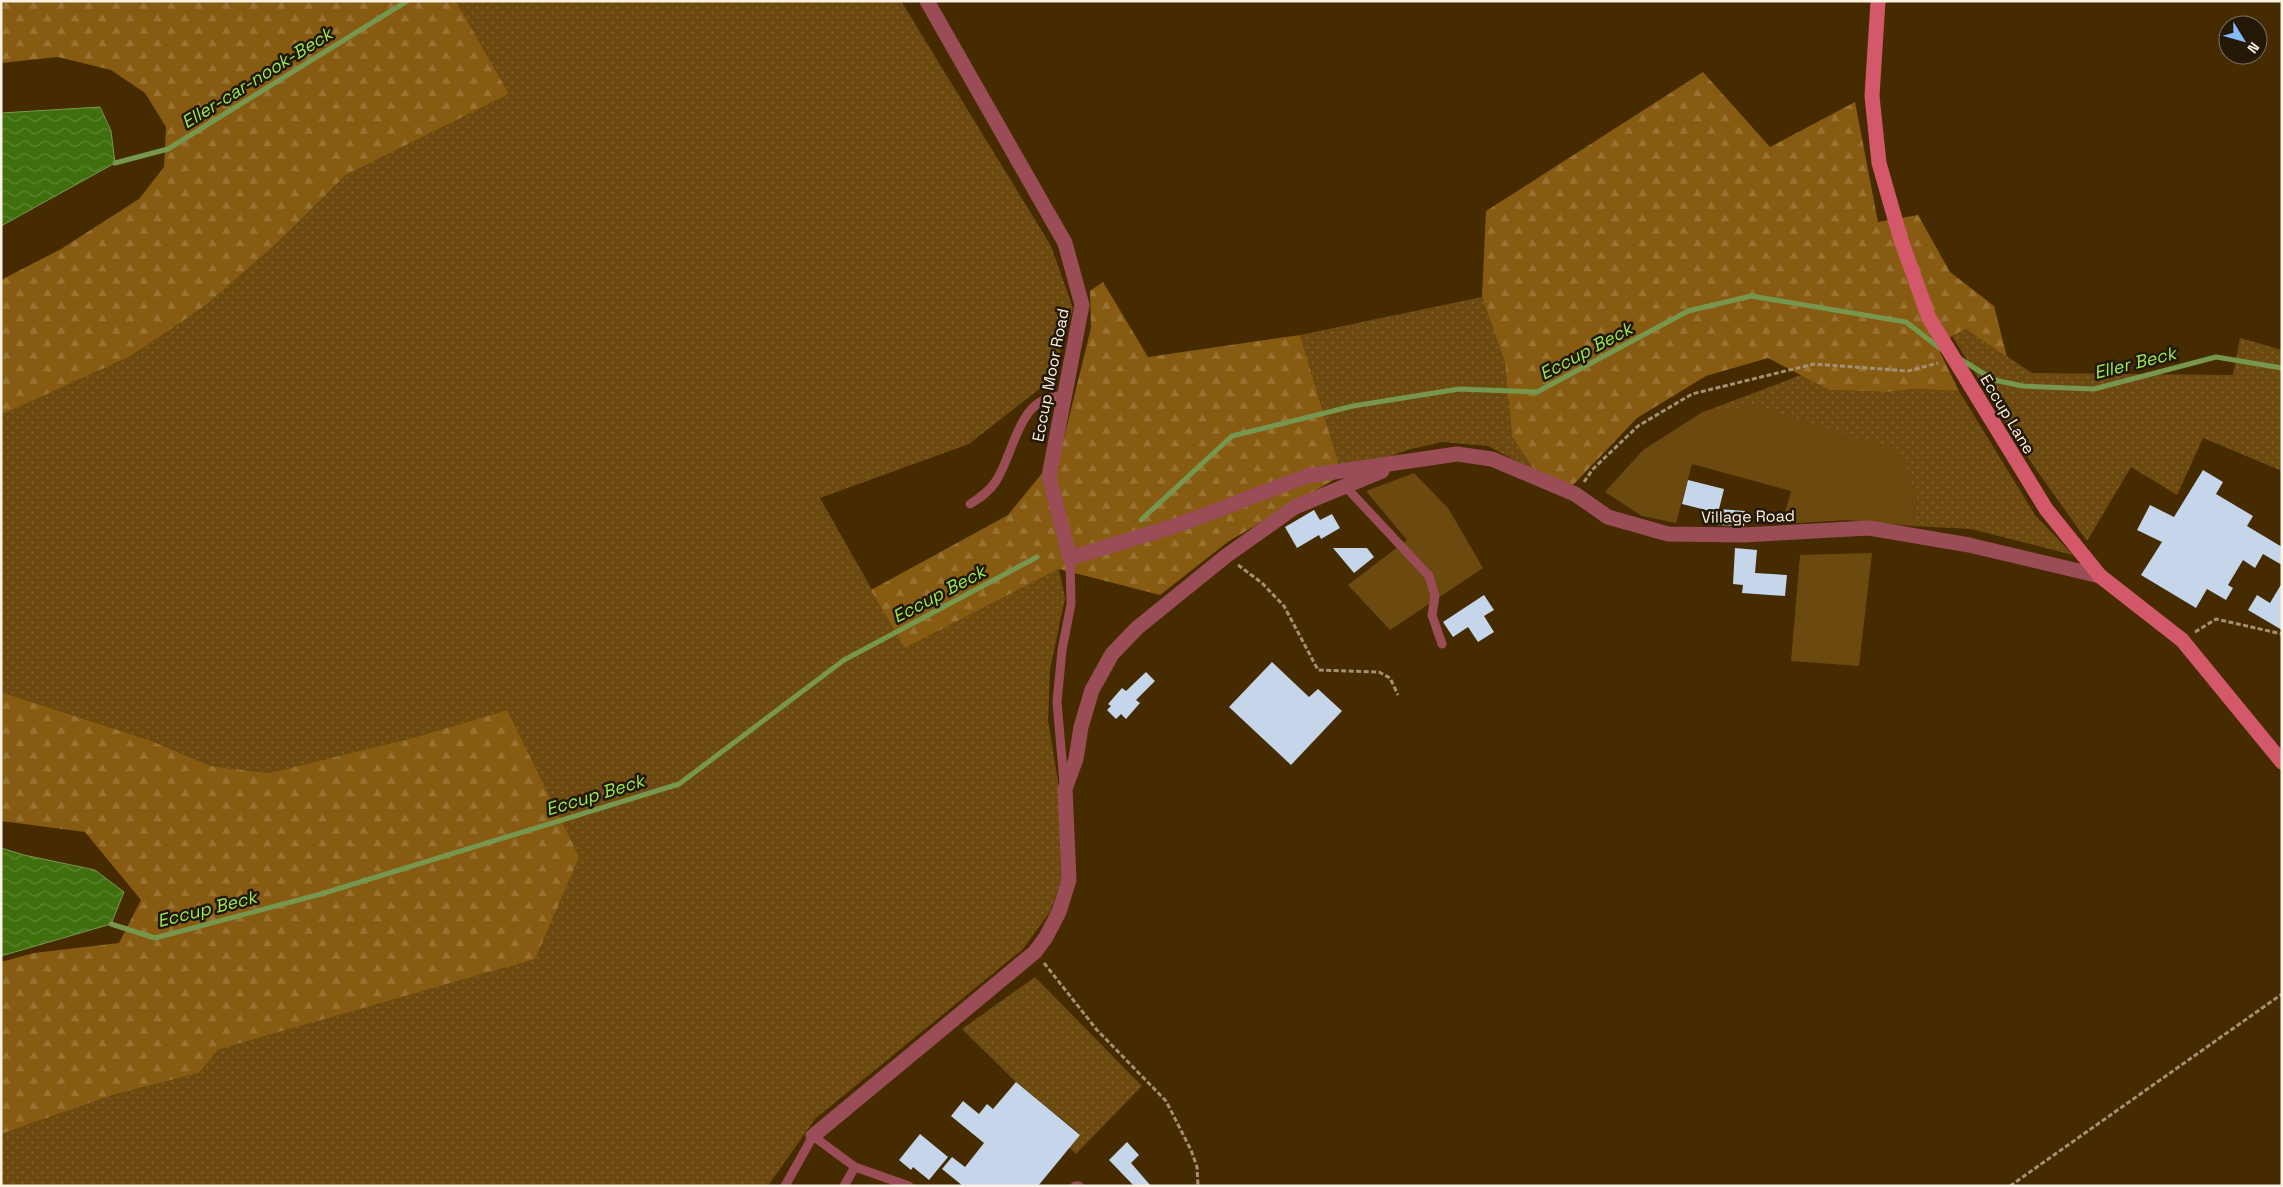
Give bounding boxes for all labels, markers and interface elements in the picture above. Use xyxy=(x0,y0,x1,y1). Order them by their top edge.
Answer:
north arrow xyxy=(2218,15,2268,65)
water label: Eller-car-nook-Beck xyxy=(177,21,338,133)
text: N xyxy=(2243,39,2263,57)
street label: Eccup Moor Road xyxy=(1027,307,1074,444)
water label: Eccup Beck xyxy=(1535,315,1638,385)
water label: Eller Beck xyxy=(2091,341,2181,384)
street label: Eccup Lane xyxy=(1976,370,2040,458)
street label: Village Road xyxy=(1701,505,1795,528)
water label: Eccup Beck xyxy=(888,558,991,628)
water label: Eccup Beck xyxy=(543,768,649,820)
water label: Eccup Beck xyxy=(155,884,261,932)

